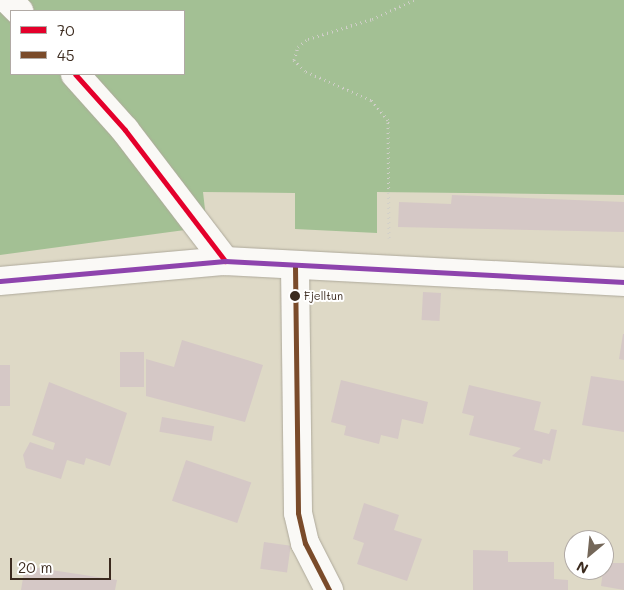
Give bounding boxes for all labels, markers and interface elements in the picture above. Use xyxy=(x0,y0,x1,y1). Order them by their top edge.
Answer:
legend xyxy=(10,10,185,75)
text: 70 xyxy=(57,20,75,40)
text: 45 xyxy=(57,45,75,65)
place label: Fjelltun xyxy=(304,289,343,303)
marker: Fjelltun xyxy=(290,291,300,301)
north arrow xyxy=(564,530,614,580)
scale bar xyxy=(12,548,114,580)
text: 20 m xyxy=(18,557,52,577)
text: N xyxy=(573,557,591,579)

